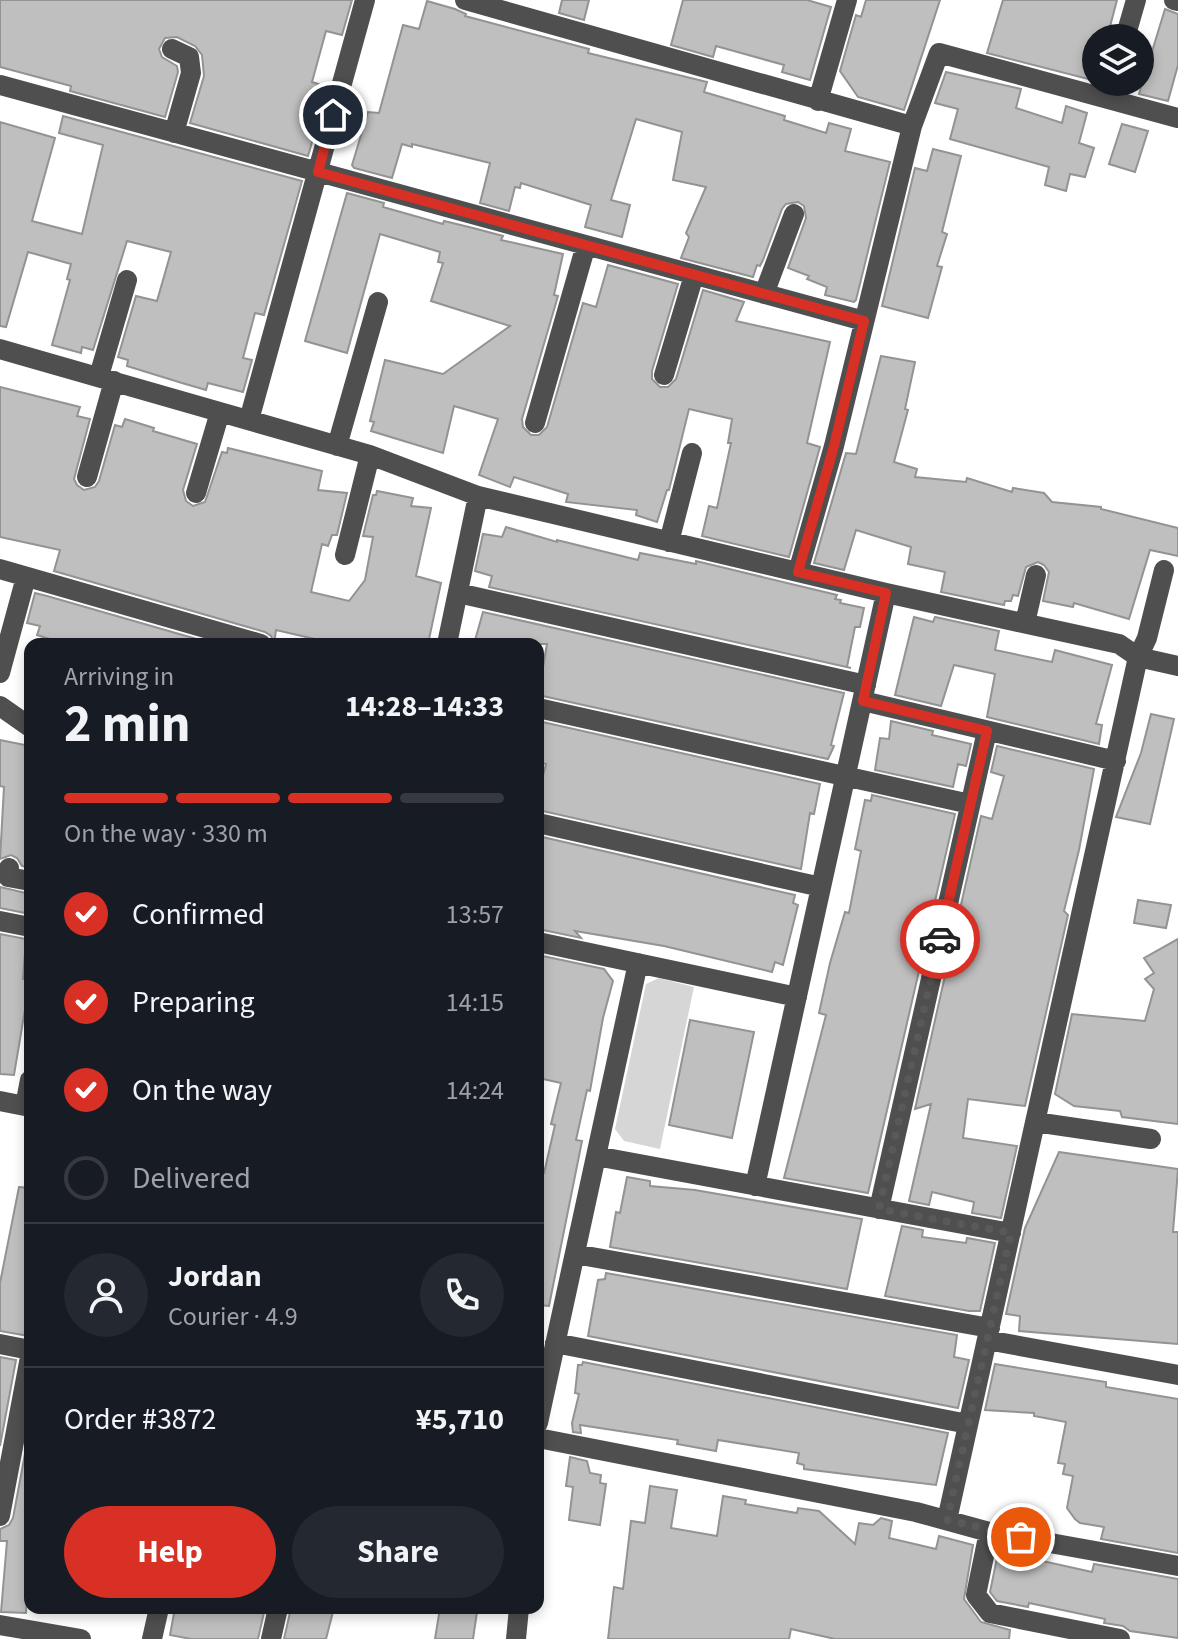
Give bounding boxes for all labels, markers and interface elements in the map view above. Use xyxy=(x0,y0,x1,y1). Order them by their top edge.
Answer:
map controls xyxy=(1082,24,1154,96)
button: layers xyxy=(1082,24,1154,96)
pin xyxy=(299,81,367,149)
icon: home xyxy=(311,93,355,137)
text: Arriving in xyxy=(64,658,174,695)
text: 14:28–14:33 xyxy=(345,685,504,728)
text: 2 min xyxy=(64,688,191,762)
text: On the way · 330 m xyxy=(64,815,268,852)
icon: check xyxy=(64,892,108,936)
text: Confirmed xyxy=(132,893,265,936)
text: 13:57 xyxy=(446,896,504,933)
courier xyxy=(900,899,980,979)
icon: car xyxy=(918,917,962,961)
icon: check xyxy=(64,980,108,1024)
text: Preparing xyxy=(132,981,255,1024)
text: 14:15 xyxy=(446,984,504,1021)
icon: check xyxy=(64,1068,108,1112)
text: On the way xyxy=(132,1069,272,1112)
text: 14:24 xyxy=(446,1072,504,1109)
text: Delivered xyxy=(132,1157,251,1200)
button: person xyxy=(64,1253,148,1337)
button: phone xyxy=(420,1253,504,1337)
text: Jordan xyxy=(168,1255,262,1298)
text: Courier · 4.9 xyxy=(168,1298,298,1335)
text: Order #3872 xyxy=(64,1398,217,1441)
text: ¥5,710 xyxy=(416,1398,504,1441)
pin xyxy=(987,1503,1055,1571)
button: Help xyxy=(64,1506,276,1598)
button: Share xyxy=(292,1506,504,1598)
icon: bag xyxy=(999,1515,1043,1559)

